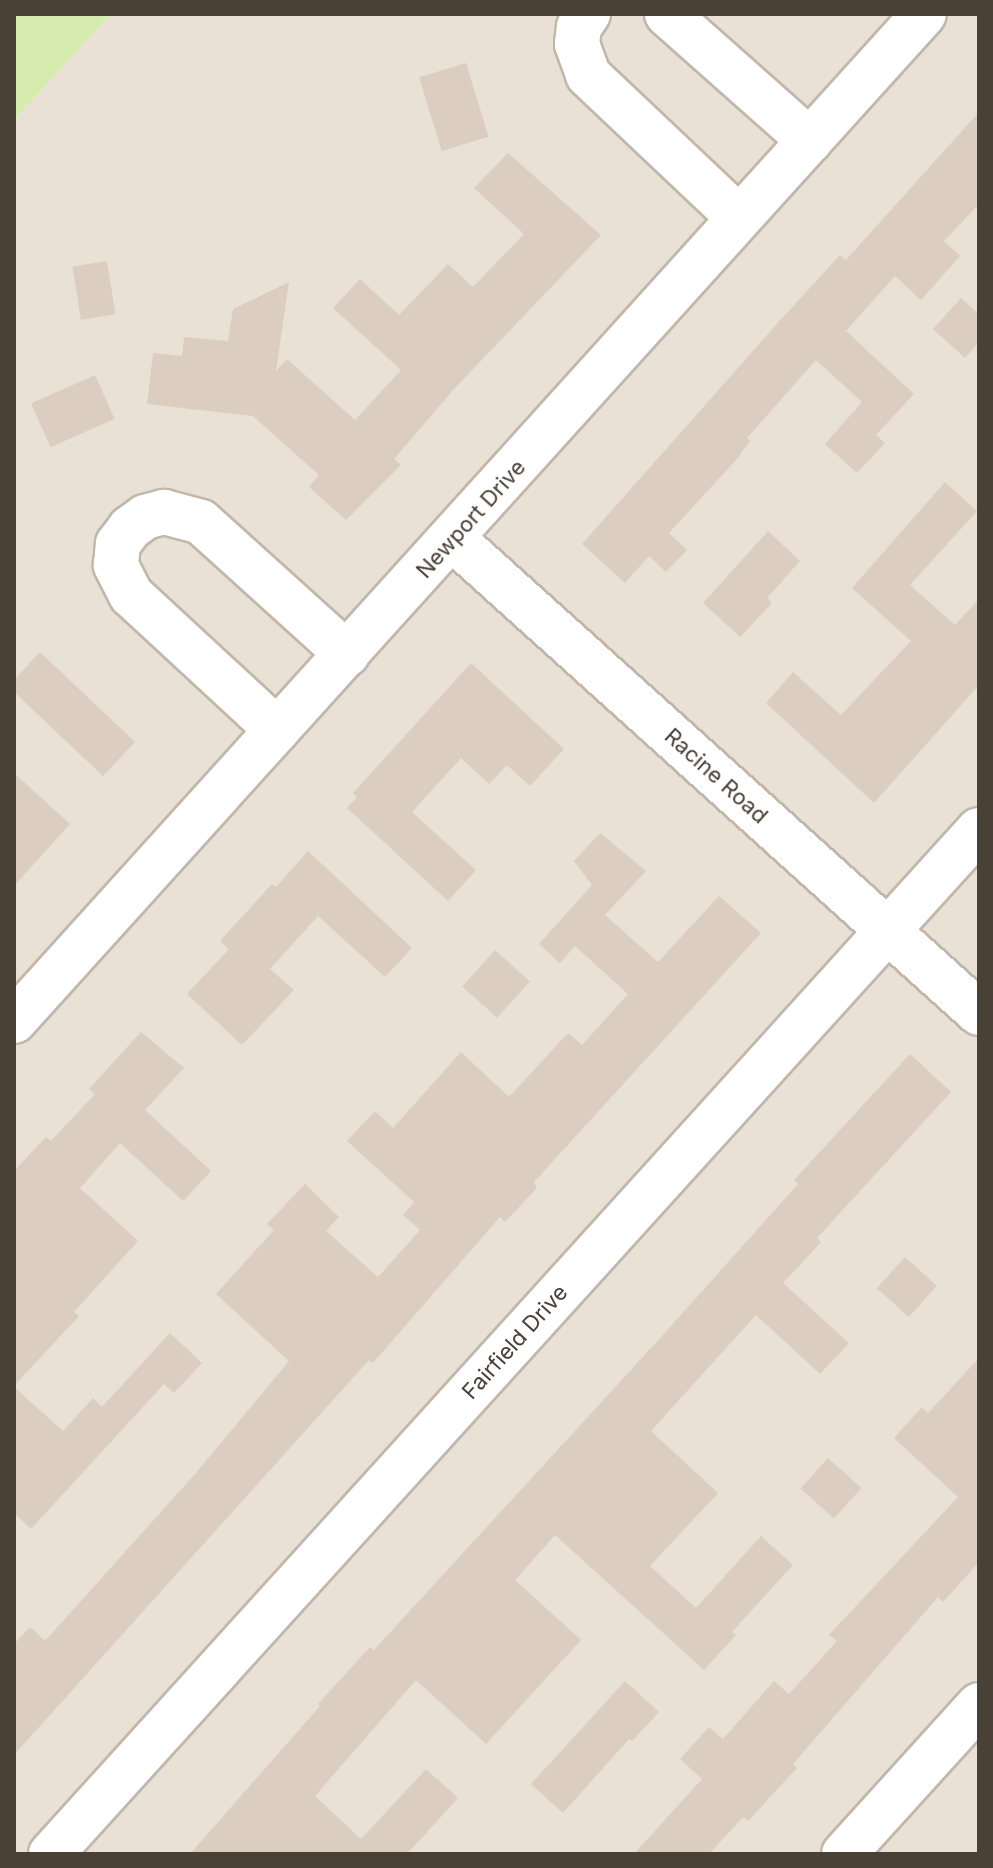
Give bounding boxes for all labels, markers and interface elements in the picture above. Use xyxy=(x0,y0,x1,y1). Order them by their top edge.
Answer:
street label: Newport Drive xyxy=(411,454,531,584)
street label: Racine Road xyxy=(659,723,773,829)
street label: Fairfield Drive xyxy=(457,1279,573,1405)

